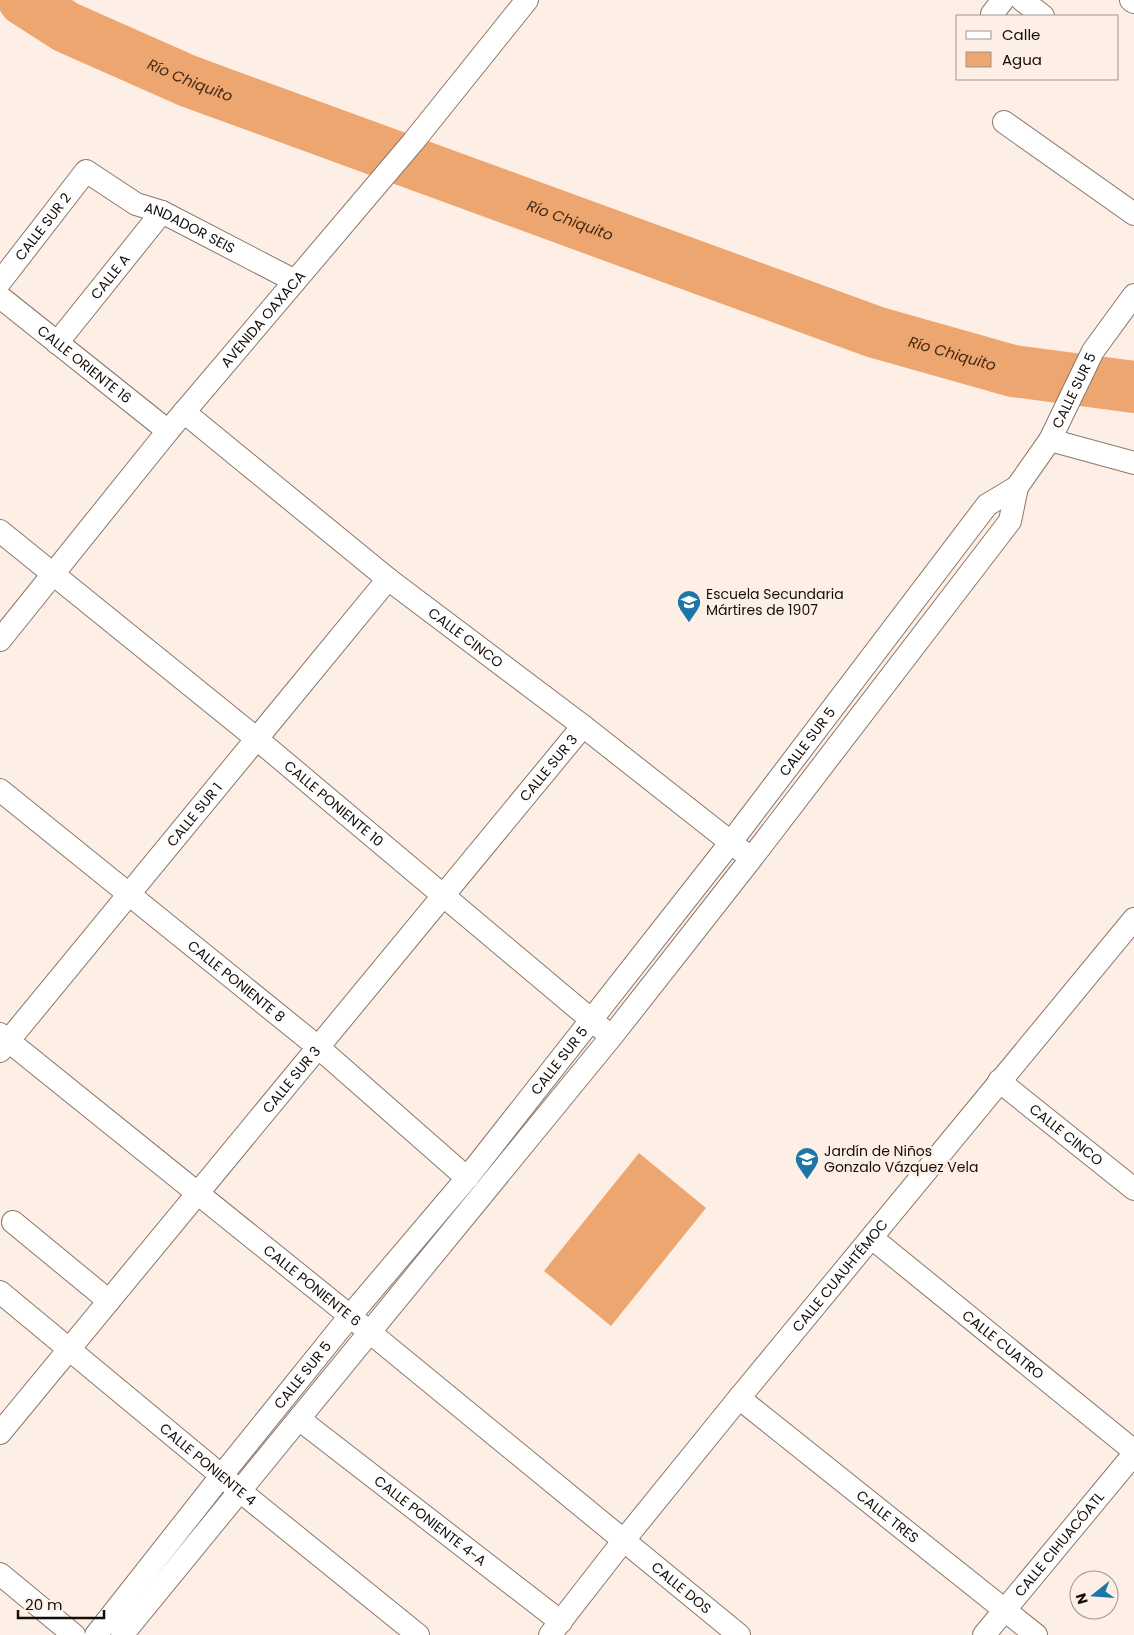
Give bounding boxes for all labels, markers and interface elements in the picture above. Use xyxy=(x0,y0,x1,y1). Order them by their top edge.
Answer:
legend xyxy=(956,15,1119,80)
text: Calle xyxy=(1002,24,1040,45)
text: Agua xyxy=(1002,49,1042,70)
water label: Río Chiquito xyxy=(144,53,236,106)
street label: CALLE SUR 2 xyxy=(10,188,76,265)
water label: Río Chiquito xyxy=(524,195,616,245)
street label: ANDADOR SEIS xyxy=(142,197,238,258)
street label: CALLE A xyxy=(86,250,134,304)
street label: AVENIDA OAXACA xyxy=(216,266,310,372)
street label: CALLE ORIENTE 16 xyxy=(33,321,136,408)
water label: Río Chiquito xyxy=(906,331,999,376)
street label: CALLE SUR 5 xyxy=(1047,349,1101,432)
place label: Escuela Secundaria Mártires de 1907 xyxy=(706,584,844,620)
school or university icon: Escuela Secundaria Mártires de 1907 xyxy=(676,589,702,623)
street label: CALLE CINCO xyxy=(424,603,507,672)
street label: CALLE SUR 5 xyxy=(774,703,840,780)
street label: CALLE SUR 3 xyxy=(515,730,582,806)
street label: CALLE PONIENTE 10 xyxy=(280,756,388,851)
street label: CALLE SUR 1 xyxy=(162,778,227,851)
street label: CALLE PONIENTE 8 xyxy=(183,936,290,1027)
street label: CALLE SUR 5 xyxy=(526,1022,592,1099)
street label: CALLE SUR 3 xyxy=(258,1042,325,1117)
street label: CALLE CINCO xyxy=(1025,1099,1107,1170)
place label: Jardín de Niños Gonzalo Vázquez Vela xyxy=(824,1141,978,1177)
school or university icon: Jardín de Niños Gonzalo Vázquez Vela xyxy=(794,1146,820,1180)
street label: CALLE CUAUHTÉMOC xyxy=(788,1215,893,1336)
street label: CALLE PONIENTE 6 xyxy=(259,1240,365,1331)
street label: CALLE CUATRO xyxy=(958,1305,1048,1384)
street label: CALLE SUR 5 xyxy=(269,1337,336,1413)
street label: CALLE PONIENTE 4 xyxy=(155,1418,261,1510)
street label: CALLE PONIENTE 4-A xyxy=(370,1471,491,1571)
street label: CALLE TRES xyxy=(852,1485,923,1548)
street label: CALLE CIHUACÓATL xyxy=(1010,1487,1109,1601)
street label: CALLE DOS xyxy=(647,1557,716,1618)
north arrow xyxy=(1069,1570,1119,1620)
scale bar xyxy=(18,1588,104,1620)
text: N xyxy=(1070,1591,1093,1607)
text: 20 m xyxy=(25,1594,63,1615)

